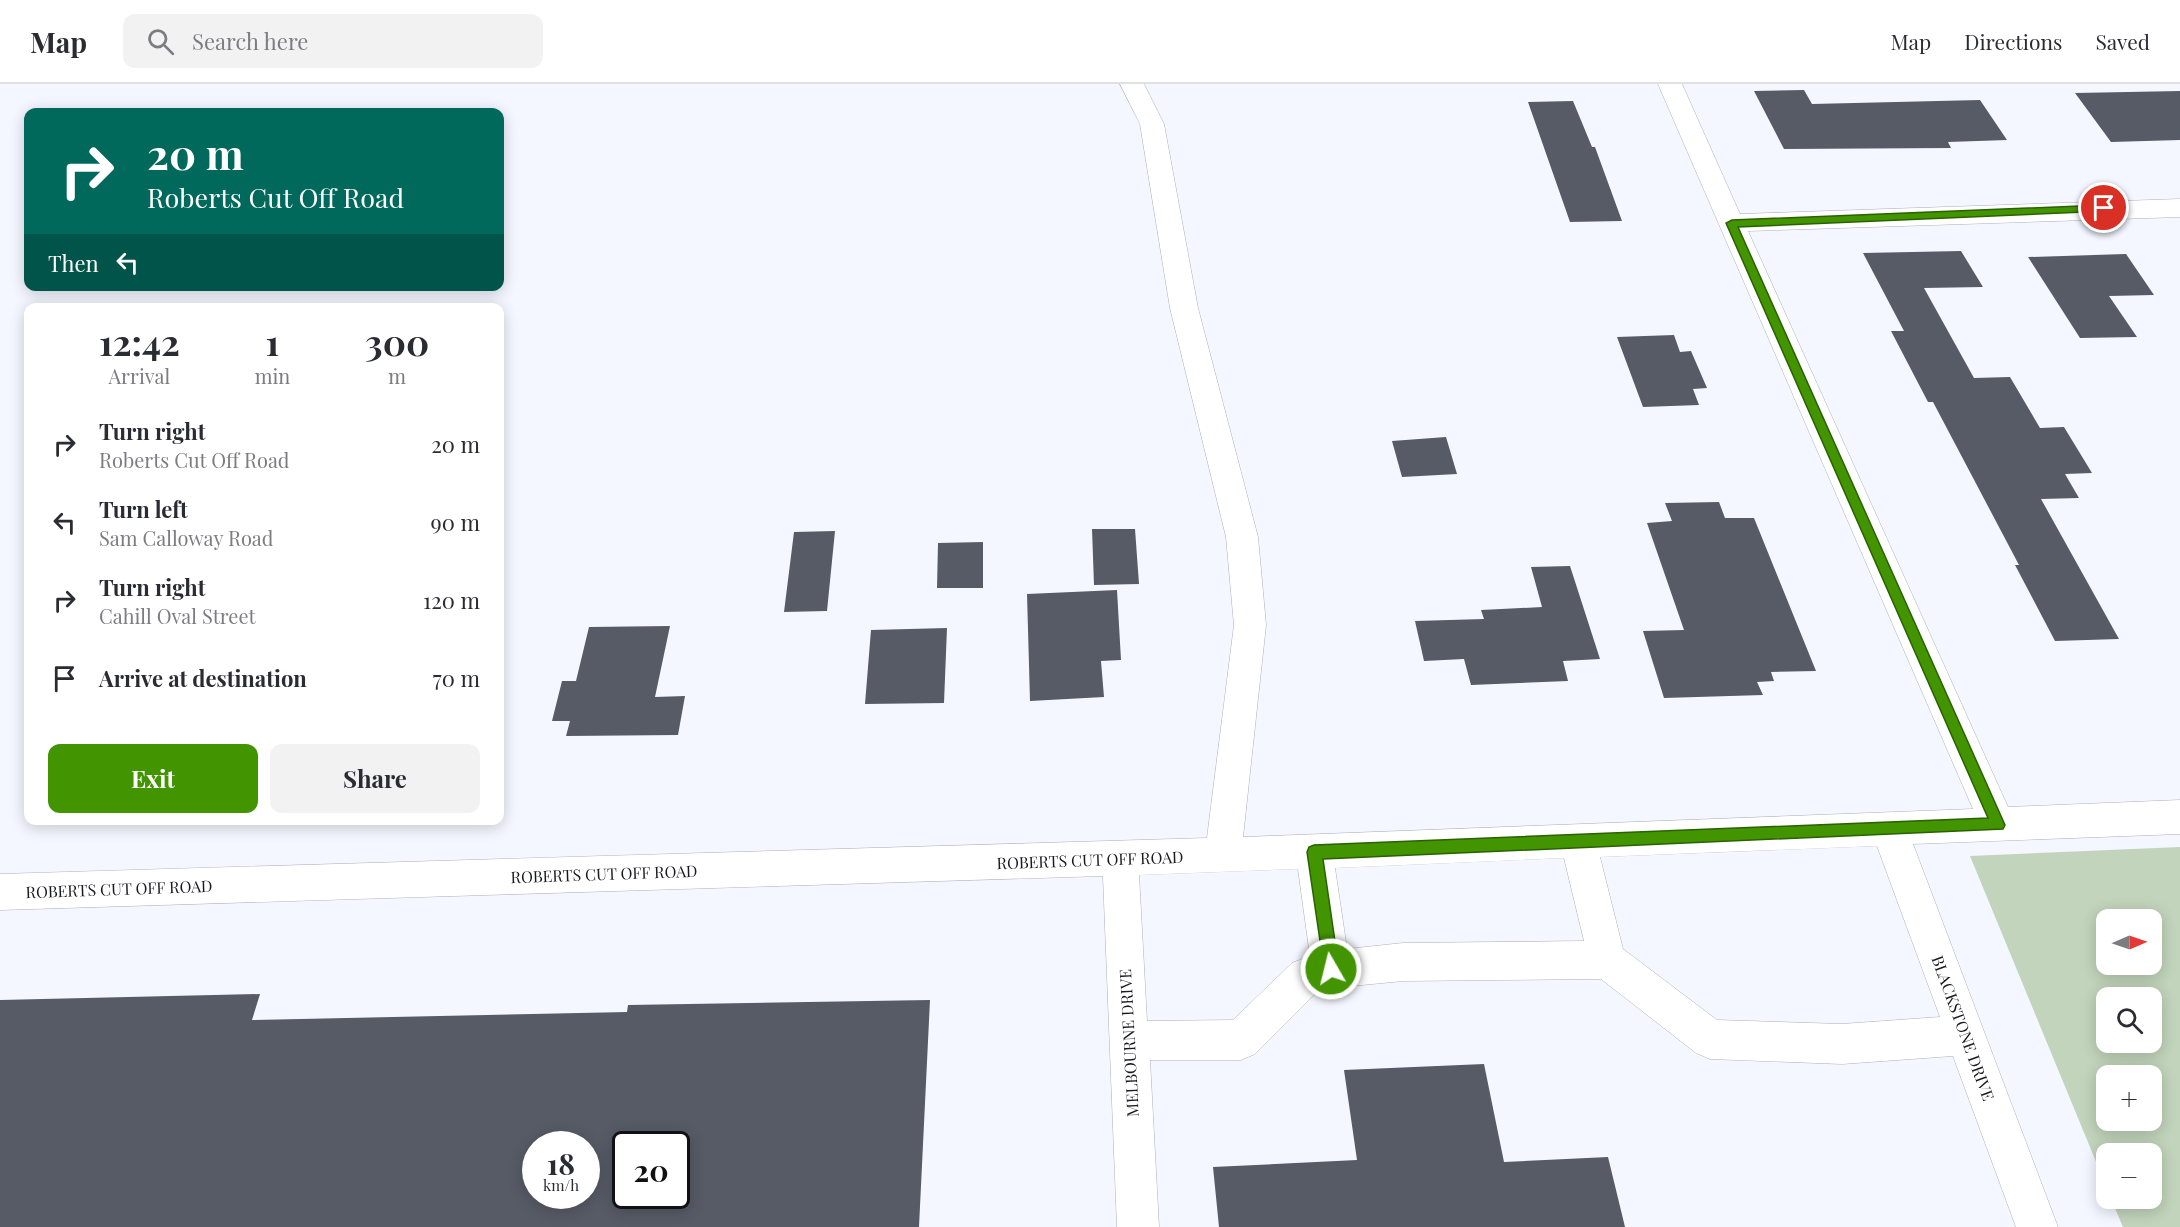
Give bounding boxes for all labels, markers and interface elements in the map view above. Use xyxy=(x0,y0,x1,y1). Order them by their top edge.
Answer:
search box xyxy=(123,14,543,68)
text: Map xyxy=(30,23,87,60)
icon: search xyxy=(144,25,177,58)
text: Search here xyxy=(192,26,308,56)
text: Map xyxy=(1890,27,1931,55)
text: Directions xyxy=(1964,27,2062,55)
text: Saved xyxy=(2095,27,2150,55)
text: 20 m xyxy=(147,125,244,181)
icon: right xyxy=(48,132,126,210)
text: Roberts Cut Off Road xyxy=(147,179,404,215)
pin xyxy=(2078,182,2129,233)
icon: arrive xyxy=(2087,191,2120,224)
icon: left xyxy=(111,246,144,279)
text: Then xyxy=(48,248,99,278)
text: 12:42 xyxy=(99,317,180,365)
text: 1 xyxy=(266,317,279,365)
text: 300 xyxy=(365,317,429,365)
text: Arrival xyxy=(109,362,170,389)
text: min xyxy=(255,362,290,389)
text: m xyxy=(388,362,406,389)
text: Turn right xyxy=(99,416,205,446)
icon: right xyxy=(48,428,81,461)
text: 20 m xyxy=(431,429,480,459)
text: Roberts Cut Off Road xyxy=(99,446,289,473)
text: Turn left xyxy=(99,494,188,524)
icon: left xyxy=(48,506,81,539)
text: 90 m xyxy=(431,507,480,537)
text: Sam Calloway Road xyxy=(99,524,273,551)
text: Turn right xyxy=(99,572,205,602)
icon: right xyxy=(48,584,81,617)
text: 120 m xyxy=(423,585,480,615)
text: Cahill Oval Street xyxy=(99,602,256,629)
icon: arrive xyxy=(48,662,81,695)
text: Arrive at destination xyxy=(99,663,307,693)
text: 70 m xyxy=(433,663,480,693)
button: Exit xyxy=(48,744,258,813)
button: Share xyxy=(270,744,480,813)
street label: ROBERTS CUT OFF ROAD xyxy=(996,846,1184,873)
street label: ROBERTS CUT OFF ROAD xyxy=(510,860,698,887)
street label: ROBERTS CUT OFF ROAD xyxy=(25,875,213,902)
north arrow xyxy=(2096,909,2162,975)
map controls xyxy=(2096,909,2162,1209)
position arrow xyxy=(1299,937,1363,1001)
street label: BLACKSTONE DRIVE xyxy=(1927,952,2000,1103)
street label: MELBOURNE DRIVE xyxy=(1114,968,1143,1118)
button: search xyxy=(2096,987,2162,1053)
button: + xyxy=(2096,1065,2162,1131)
speed limit sign: 20 xyxy=(612,1131,690,1209)
text: 18 xyxy=(547,1143,575,1183)
button: − xyxy=(2096,1143,2162,1209)
text: km/h xyxy=(543,1175,579,1195)

